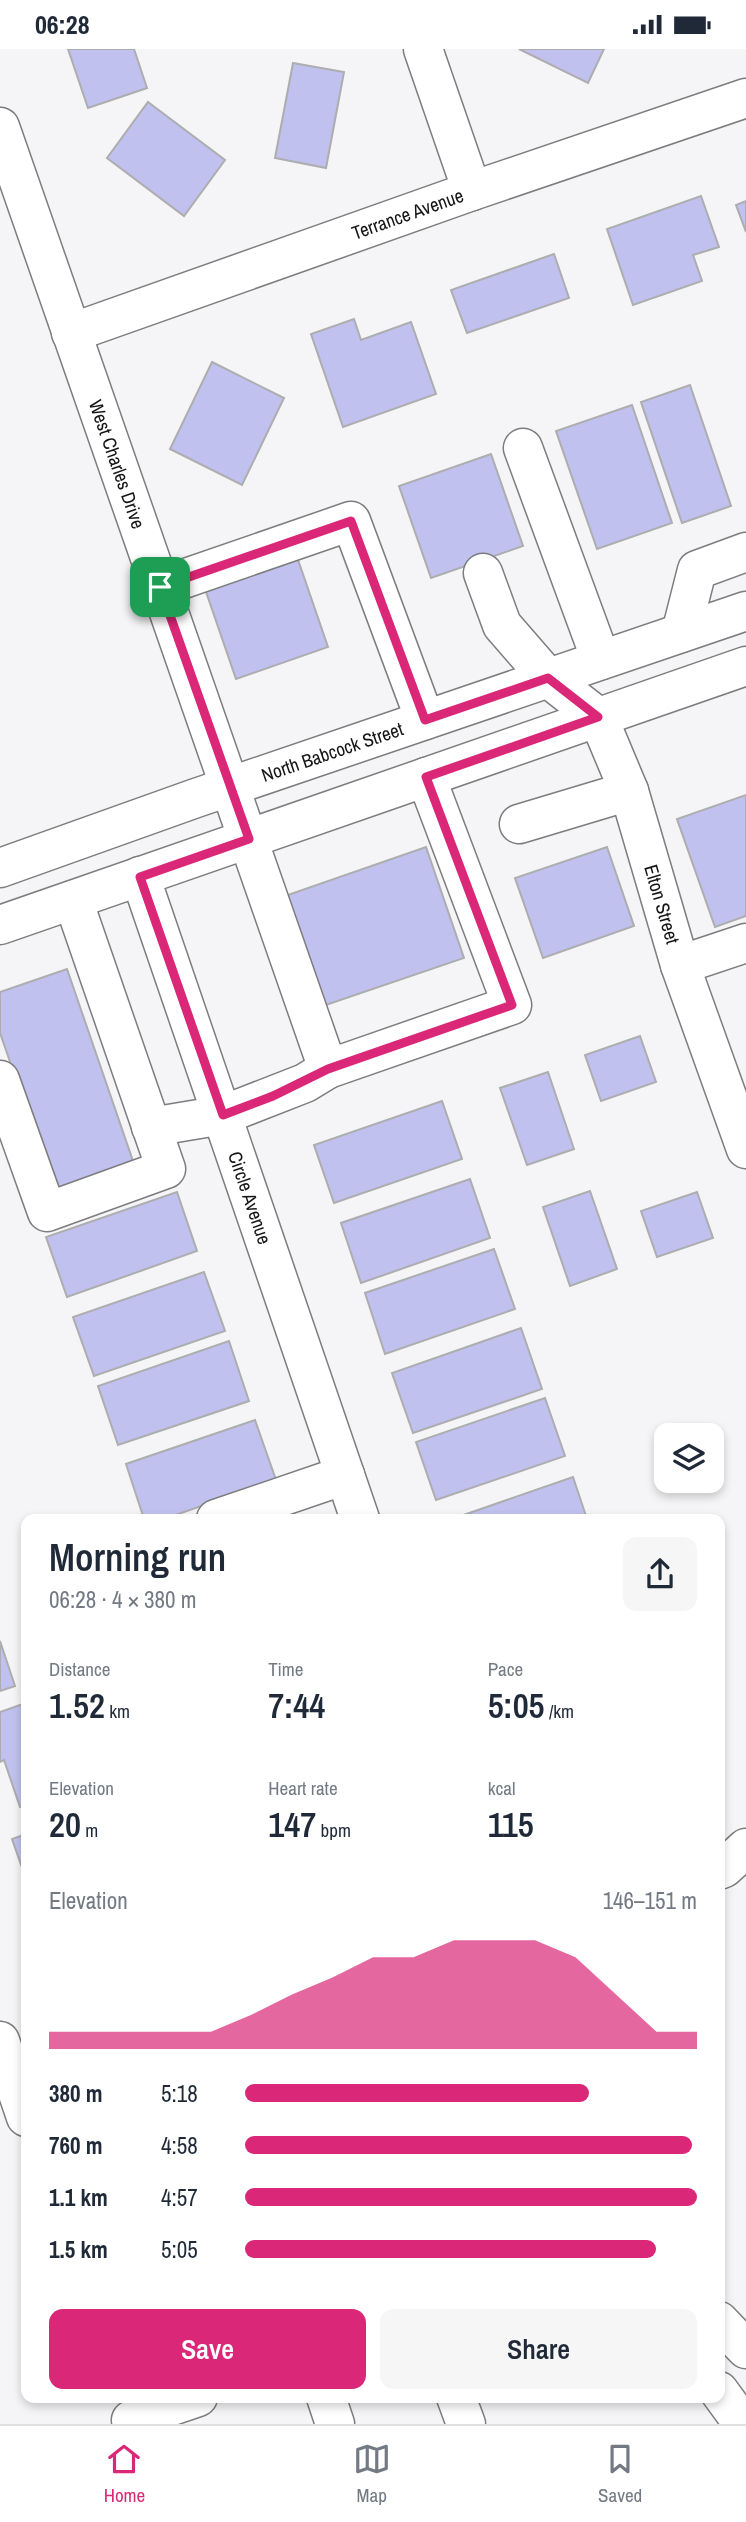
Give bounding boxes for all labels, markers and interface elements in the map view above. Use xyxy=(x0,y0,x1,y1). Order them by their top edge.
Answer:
text: 06:28 xyxy=(35,7,90,42)
street label: Terrance Avenue xyxy=(348,182,467,246)
street label: West Charles Drive xyxy=(83,396,152,532)
pin xyxy=(130,557,190,617)
icon: arrive xyxy=(141,568,179,606)
street label: North Babcock Street xyxy=(258,715,407,788)
street label: Elton Street xyxy=(638,861,686,947)
street label: Circle Avenue xyxy=(222,1148,278,1248)
map controls xyxy=(654,1423,724,1493)
button: layers xyxy=(654,1423,724,1493)
text: Morning run xyxy=(49,1532,226,1583)
button: share xyxy=(623,1537,697,1611)
text: 06:28 · 4 × 380 m xyxy=(49,1584,196,1615)
text: Distance xyxy=(49,1656,110,1682)
text: Time xyxy=(268,1656,303,1682)
text: Pace xyxy=(488,1656,523,1682)
text: 1.52 xyxy=(49,1682,105,1729)
text: 7:44 xyxy=(268,1682,325,1729)
text: 5:05 xyxy=(488,1682,545,1729)
text: km xyxy=(105,1698,130,1724)
text: /km xyxy=(545,1698,574,1724)
text: Elevation xyxy=(49,1775,114,1801)
text: Heart rate xyxy=(268,1775,338,1801)
text: kcal xyxy=(488,1775,515,1801)
text: 20 xyxy=(49,1801,81,1848)
text: 147 xyxy=(268,1801,316,1848)
text: 115 xyxy=(488,1801,534,1848)
text: m xyxy=(81,1817,98,1843)
text: bpm xyxy=(316,1817,351,1843)
text: Elevation xyxy=(49,1885,128,1916)
text: 146–151 m xyxy=(603,1885,697,1916)
text: 380 m xyxy=(49,2078,102,2109)
text: 5:18 xyxy=(161,2078,198,2109)
text: 760 m xyxy=(49,2130,102,2161)
text: 4:58 xyxy=(161,2130,198,2161)
text: 1.1 km xyxy=(49,2182,108,2213)
text: 4:57 xyxy=(161,2182,198,2213)
text: 1.5 km xyxy=(49,2234,108,2265)
text: 5:05 xyxy=(161,2234,198,2265)
button: Save xyxy=(49,2309,366,2389)
button: Share xyxy=(380,2309,697,2389)
tab: Home xyxy=(104,2440,145,2508)
tab: Map xyxy=(353,2440,391,2508)
tab: Saved xyxy=(598,2440,642,2508)

